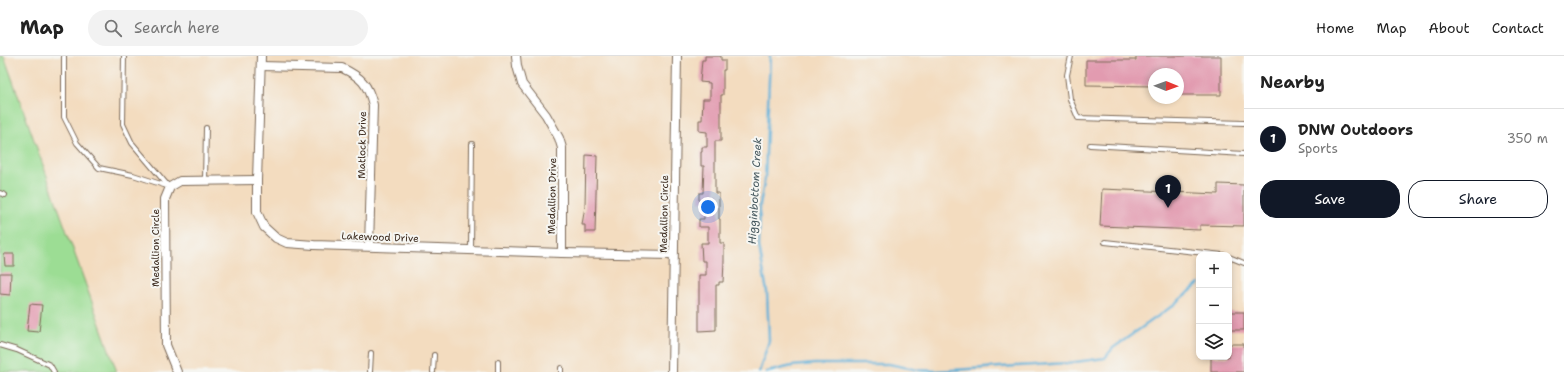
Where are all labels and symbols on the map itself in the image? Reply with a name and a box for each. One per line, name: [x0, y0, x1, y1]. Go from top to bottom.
north arrow: [1148, 68, 1184, 104]
street label: Matlock Drive: [355, 111, 369, 179]
water label: Higginbottom Creek: [745, 137, 765, 245]
street label: Medallion Drive: [545, 157, 559, 234]
street label: Medallion Circle: [657, 174, 671, 253]
pin: 1: [1155, 175, 1181, 208]
your location: [698, 197, 718, 217]
street label: Medallion Circle: [149, 209, 162, 287]
street label: Lakewood Drive: [341, 229, 419, 245]

